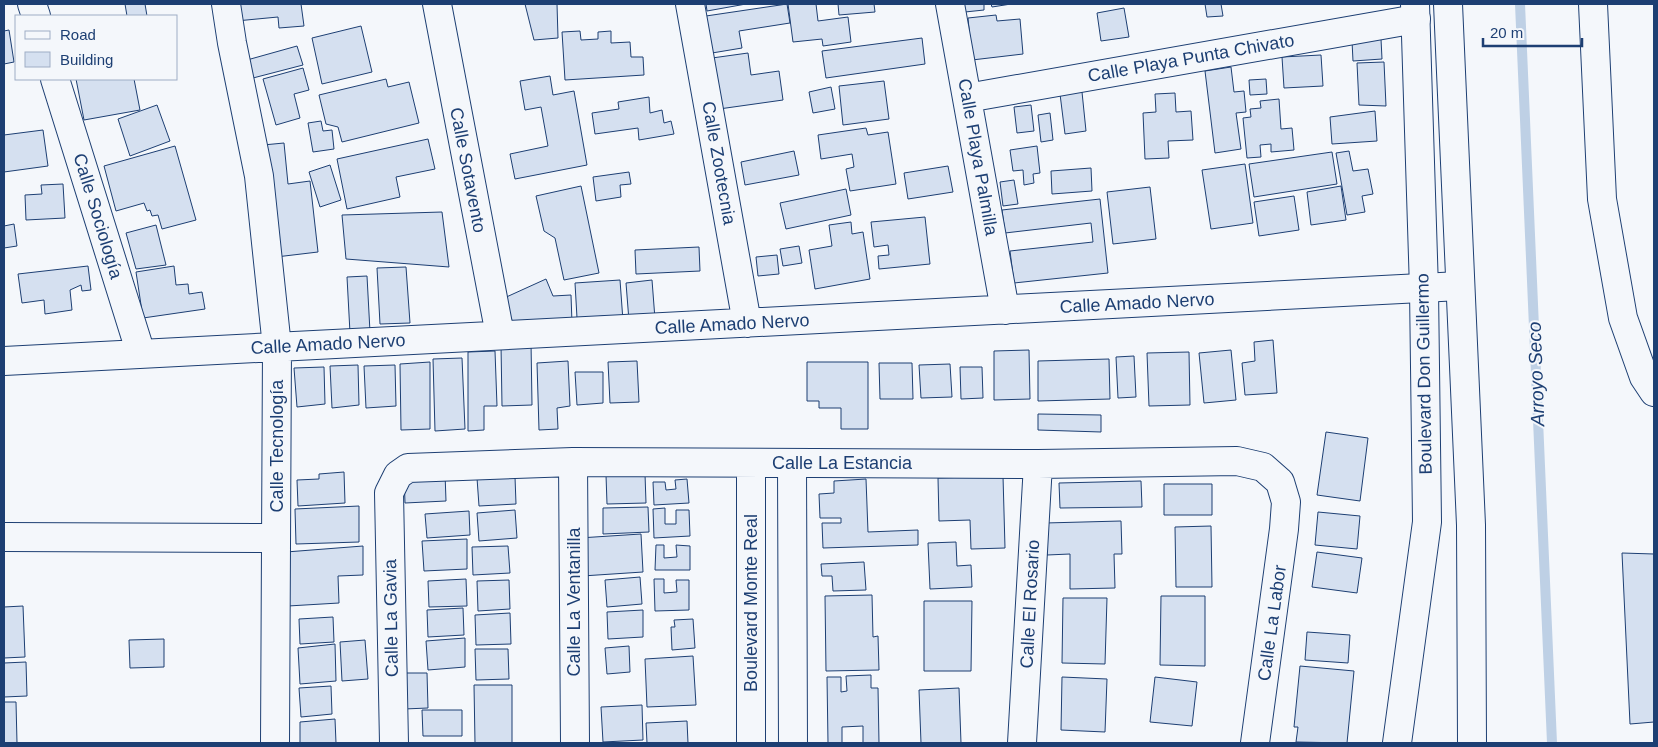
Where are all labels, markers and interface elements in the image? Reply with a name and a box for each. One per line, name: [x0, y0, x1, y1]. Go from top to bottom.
legend: [15, 15, 178, 80]
scale bar: [1483, 15, 1582, 47]
text: 20 m: [1490, 24, 1523, 41]
text: Road: [60, 26, 96, 43]
street label: Calle Playa Punta Chivato: [1086, 30, 1296, 86]
text: Building: [60, 51, 113, 68]
street label: Calle Playa Palmilla: [954, 77, 1002, 238]
street label: Calle Zootecnia: [698, 100, 740, 227]
street label: Calle Sotavento: [446, 106, 490, 234]
street label: Calle Sociología: [69, 151, 127, 282]
street label: Boulevard Don Guillermo: [1412, 273, 1436, 475]
street label: Calle Amado Nervo: [1059, 289, 1215, 317]
street label: Calle Amado Nervo: [654, 310, 810, 338]
water label: Arroyo Seco: [1524, 321, 1548, 428]
street label: Calle Amado Nervo: [250, 330, 406, 358]
street label: Calle Tecnología: [267, 379, 287, 512]
street label: Calle La Estancia: [772, 453, 913, 473]
street label: Boulevard Monte Real: [741, 514, 761, 692]
street label: Calle La Ventanilla: [564, 526, 584, 677]
street label: Calle El Rosario: [1017, 539, 1043, 669]
street label: Calle La Gavia: [380, 558, 402, 677]
street label: Calle La Labor: [1254, 564, 1290, 682]

